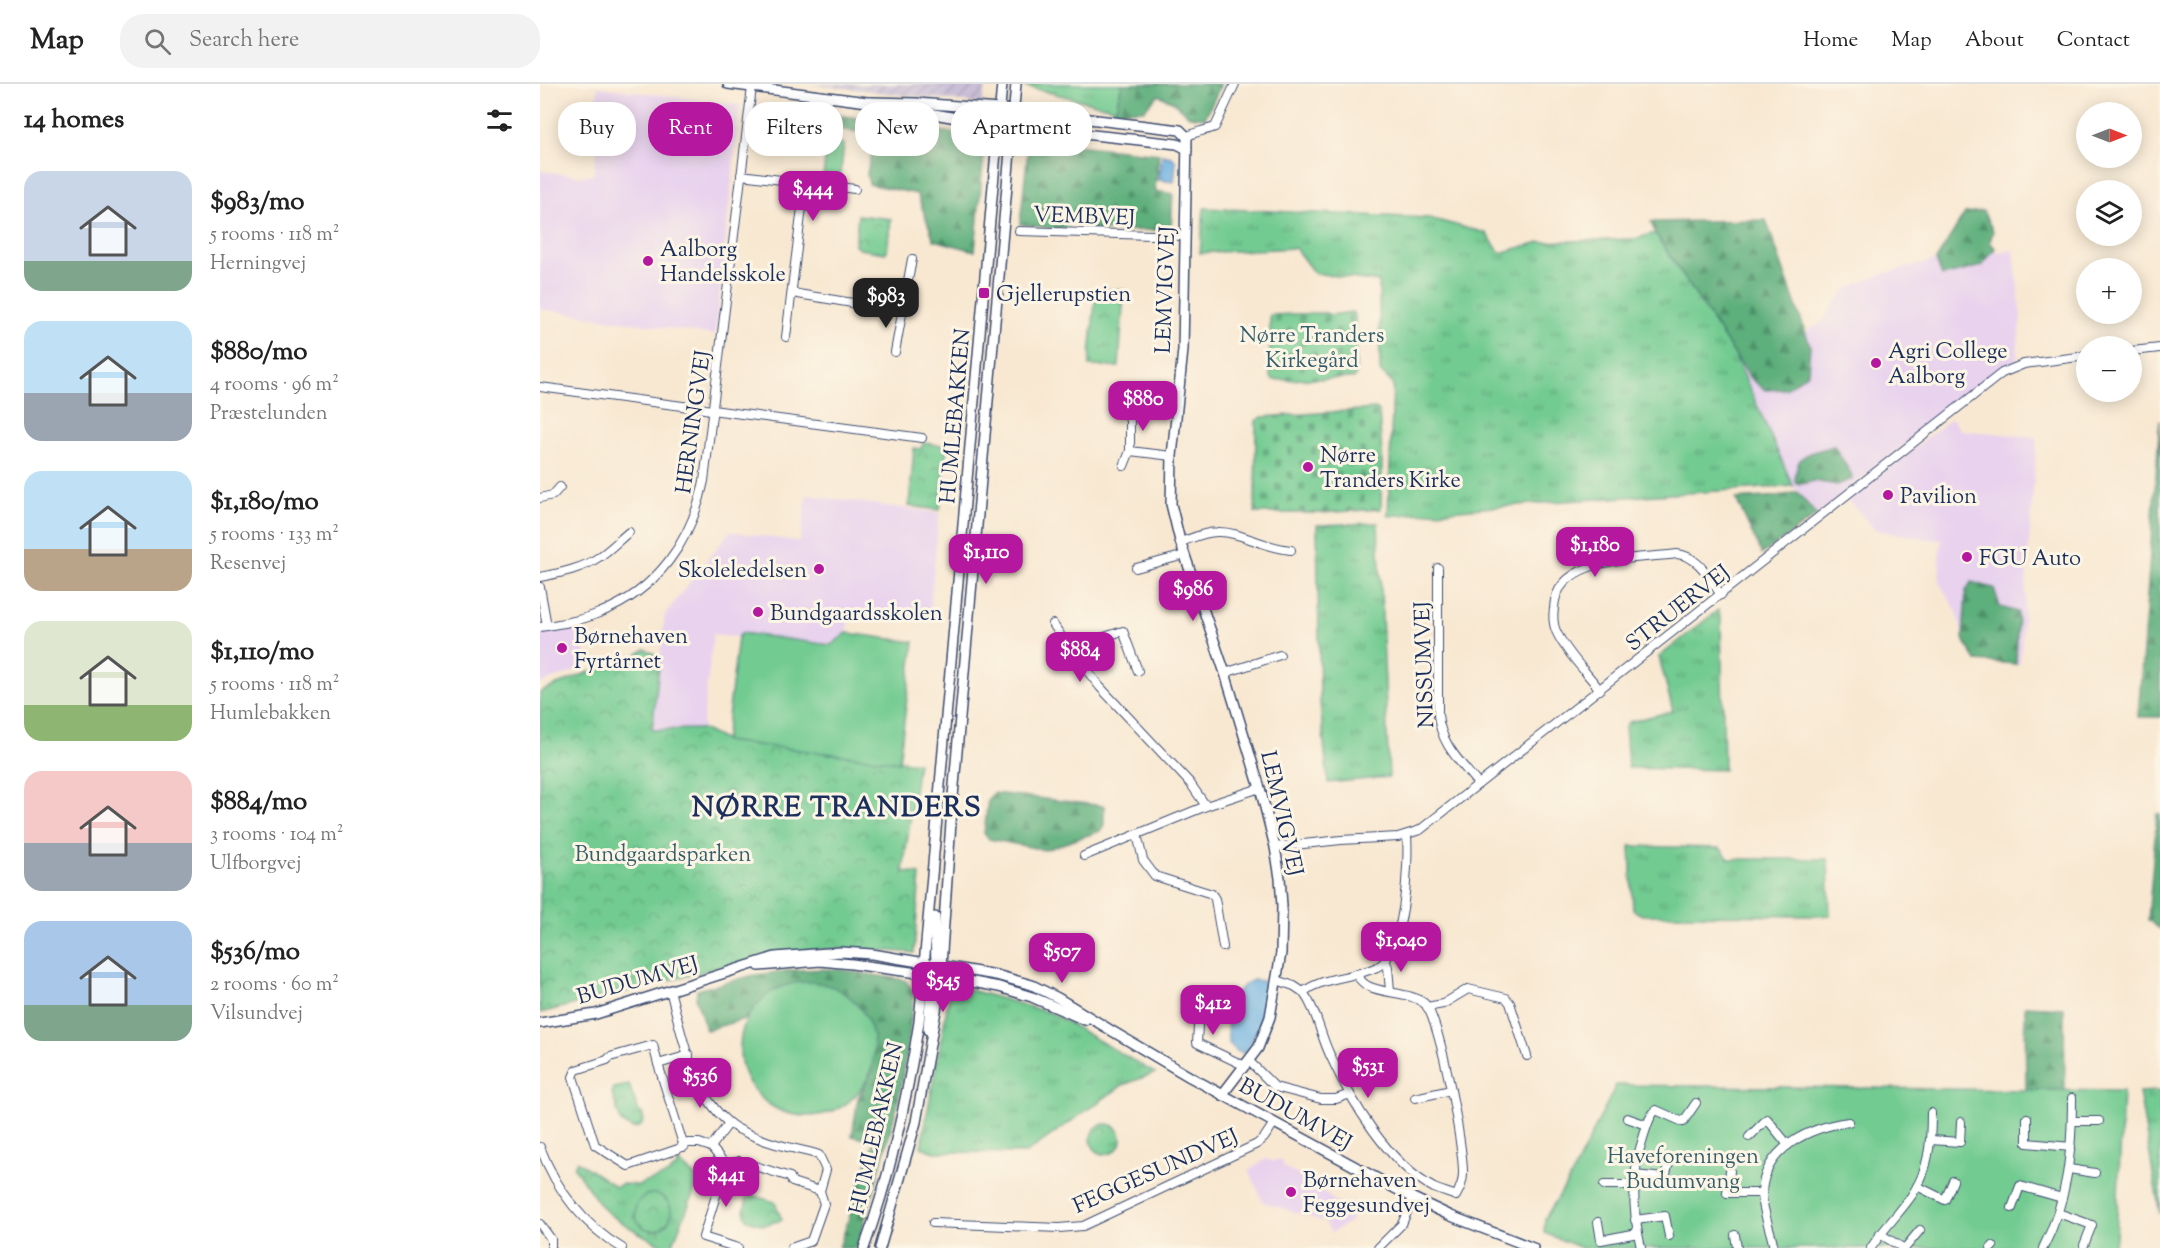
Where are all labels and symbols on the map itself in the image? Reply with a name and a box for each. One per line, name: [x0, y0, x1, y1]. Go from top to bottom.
north arrow: [2076, 102, 2142, 168]
pin: $444: [777, 171, 849, 222]
street label: VEMBVEJ: [1032, 200, 1135, 236]
street label: LEMVIGVEJ: [1149, 226, 1185, 354]
place label: Aalborg Handelsskole: [660, 235, 786, 292]
marker: Aalborg Handelsskole: [641, 254, 655, 268]
pin: $983: [850, 278, 922, 329]
place label: Gjellerupstien: [996, 280, 1131, 312]
marker: Gjellerupstien: [977, 286, 991, 300]
park label: Nørre Tranders Kirkegård: [1240, 321, 1384, 378]
street label: HUMLEBAKKEN: [933, 327, 981, 505]
place label: Agri College Aalborg: [1888, 337, 2008, 394]
street label: HERNINGVEJ: [669, 349, 721, 496]
marker: Agri College Aalborg: [1869, 356, 1883, 370]
pin: $880: [1107, 381, 1179, 432]
place label: Nørre Tranders Kirke: [1320, 441, 1461, 498]
marker: Nørre Tranders Kirke: [1301, 460, 1315, 474]
place label: Pavilion: [1900, 482, 1977, 514]
marker: Pavilion: [1881, 488, 1895, 502]
pin: $1,180: [1546, 527, 1644, 578]
pin: $1,110: [937, 534, 1035, 585]
place label: FGU Auto: [1979, 544, 2081, 576]
marker: FGU Auto: [1960, 550, 1974, 564]
place label: Skoleledelsen: [678, 556, 807, 588]
street label: STRUERVEJ: [1620, 558, 1738, 660]
marker: Skoleledelsen: [812, 562, 826, 576]
pin: $986: [1157, 571, 1229, 622]
place label: Bundgaardsskolen: [770, 599, 943, 631]
street label: NISSUMVEJ: [1408, 601, 1444, 729]
marker: Bundgaardsskolen: [751, 605, 765, 619]
place label: Børnehaven Fyrtårnet: [574, 622, 688, 679]
pin: $884: [1044, 632, 1116, 683]
marker: Børnehaven Fyrtårnet: [555, 641, 569, 655]
street label: LEMVIGVEJ: [1250, 748, 1310, 879]
district label: NØRRE TRANDERS: [692, 789, 982, 829]
park label: Bundgaardsparken: [575, 840, 751, 872]
pin: $1,040: [1352, 922, 1450, 973]
pin: $507: [1026, 933, 1098, 984]
street label: BUDUMVEJ: [573, 949, 702, 1014]
pin: $545: [907, 962, 979, 1013]
pin: $412: [1177, 985, 1249, 1036]
street label: HUMLEBAKKEN: [843, 1039, 913, 1218]
pin: $531: [1332, 1048, 1404, 1099]
pin: $536: [664, 1058, 736, 1109]
street label: BUDUMVEJ: [1232, 1071, 1357, 1160]
street label: FEGGESUNDVEJ: [1069, 1122, 1244, 1223]
park label: Haveforeningen Budumvang: [1607, 1142, 1759, 1199]
pin: $441: [690, 1157, 762, 1208]
place label: Børnehaven Feggesundvej: [1303, 1166, 1430, 1223]
marker: Børnehaven Feggesundvej: [1284, 1185, 1298, 1199]

